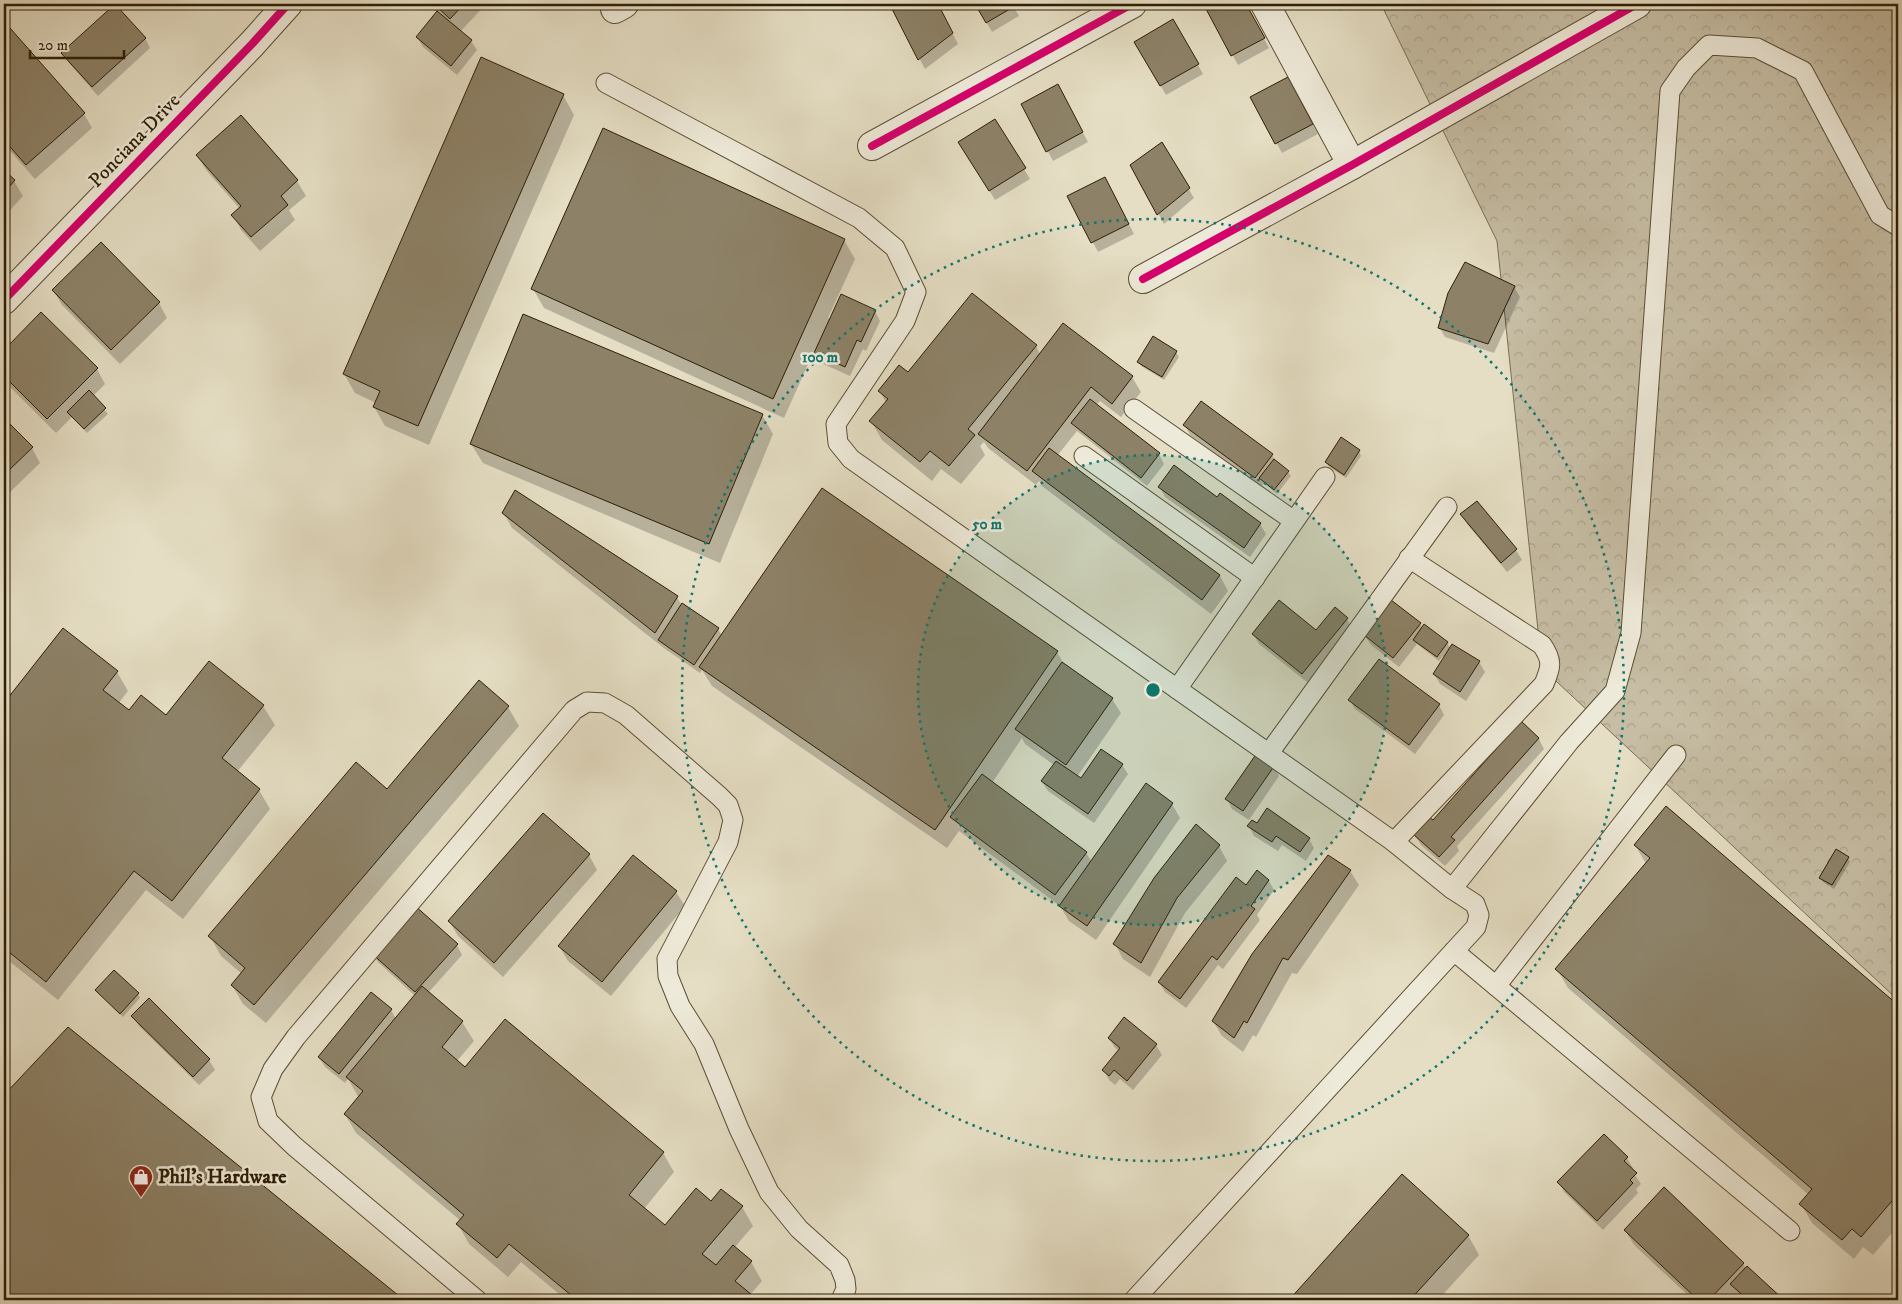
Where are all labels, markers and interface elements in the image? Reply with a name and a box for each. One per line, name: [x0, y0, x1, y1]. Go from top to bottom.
scale bar: [30, 28, 124, 60]
text: 20 m: [38, 36, 68, 55]
street label: Ponciana Drive: [84, 89, 186, 193]
text: 100 m: [802, 348, 839, 367]
text: 50 m: [971, 515, 1003, 534]
centre of rings: [1144, 681, 1162, 699]
shop icon: Phil's Hardware: [128, 1164, 154, 1198]
place label: Phil's Hardware: [158, 1165, 287, 1190]

